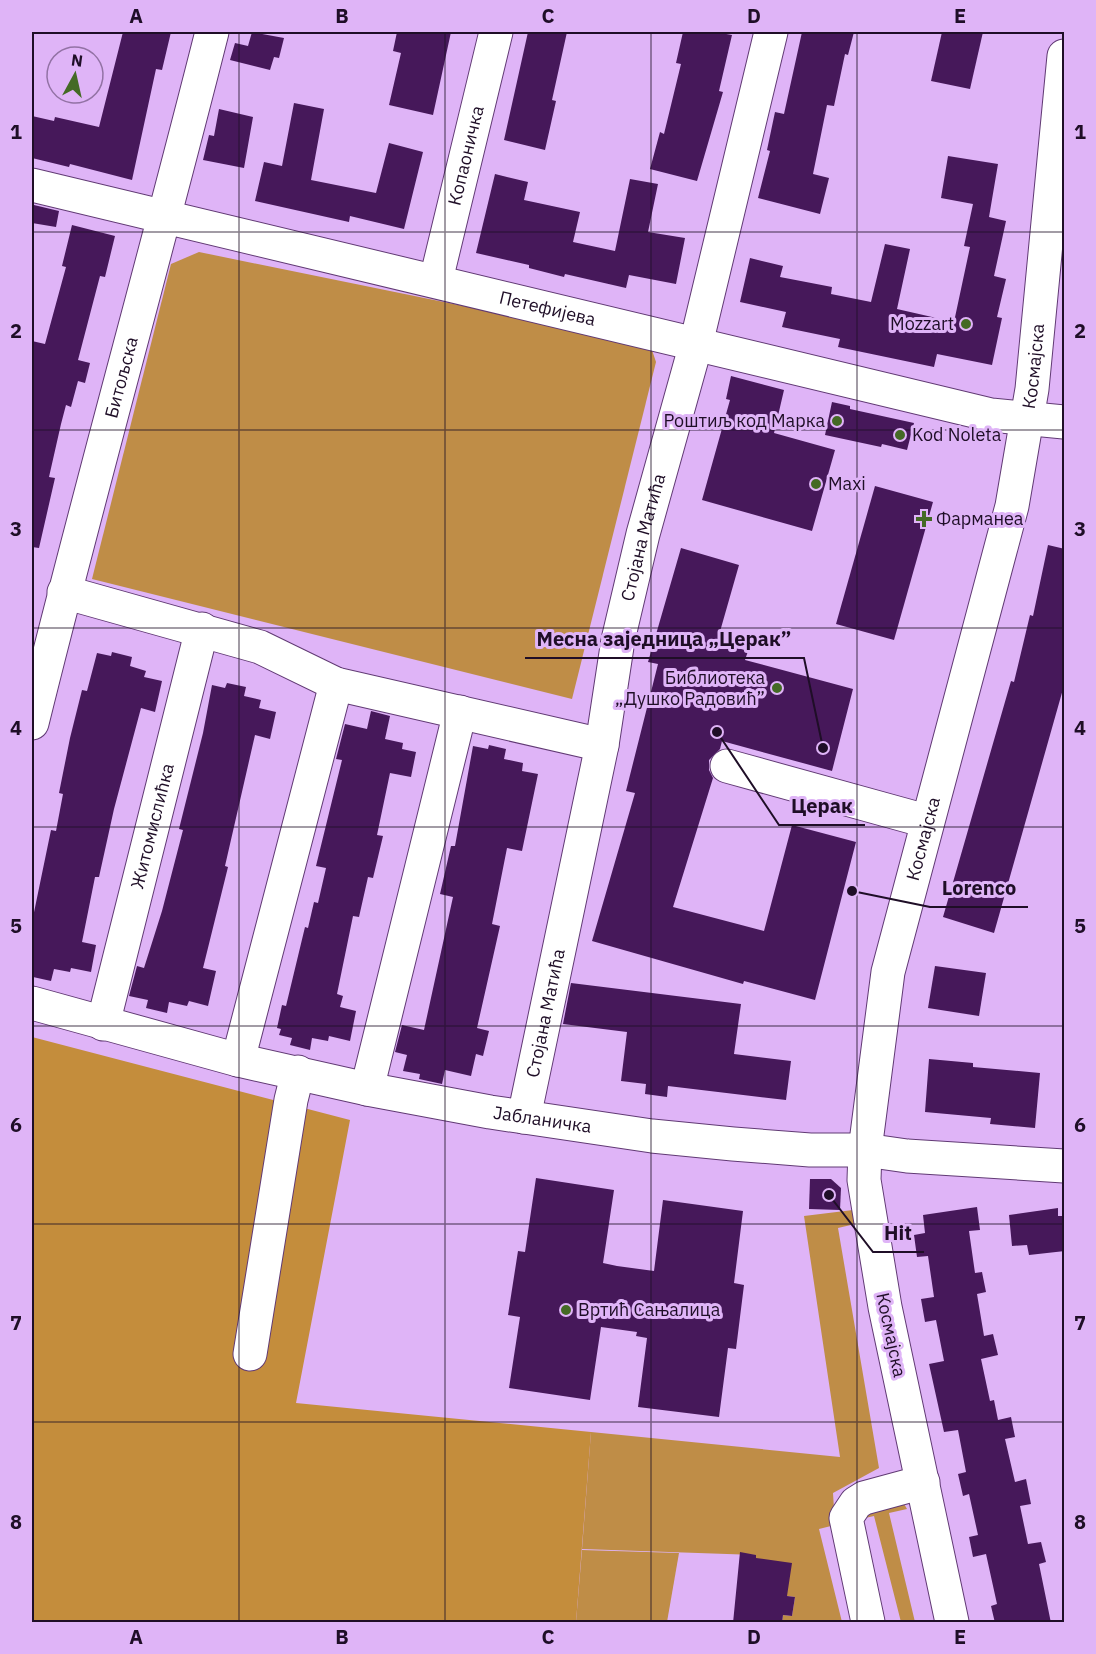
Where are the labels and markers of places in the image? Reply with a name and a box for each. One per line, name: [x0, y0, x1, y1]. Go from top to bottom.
place label: Mozzart: [890, 312, 954, 335]
marker: Mozzart: [959, 317, 973, 331]
place label: Роштиљ код Марка: [664, 409, 825, 432]
marker: Роштиљ код Марка: [830, 414, 844, 428]
place label: Kod Noleta: [912, 423, 1002, 446]
marker: Kod Noleta: [893, 428, 907, 442]
place label: Maxi: [828, 472, 866, 495]
marker: Maxi: [809, 477, 823, 491]
place label: Фарманеа: [936, 507, 1024, 530]
marker: Фарманеа: [917, 512, 931, 526]
callout: Месна заједница „Церак”: [525, 620, 804, 658]
place label: Библиотека „Душко Радовић”: [615, 666, 765, 710]
marker: Библиотека „Душко Радовић”: [770, 681, 784, 695]
callout: Церак: [779, 787, 865, 825]
callout: Lorenco: [930, 869, 1028, 907]
callout: Hit: [873, 1214, 924, 1252]
place label: Вртић Сањалица: [578, 1298, 721, 1321]
marker: Вртић Сањалица: [559, 1303, 573, 1317]

